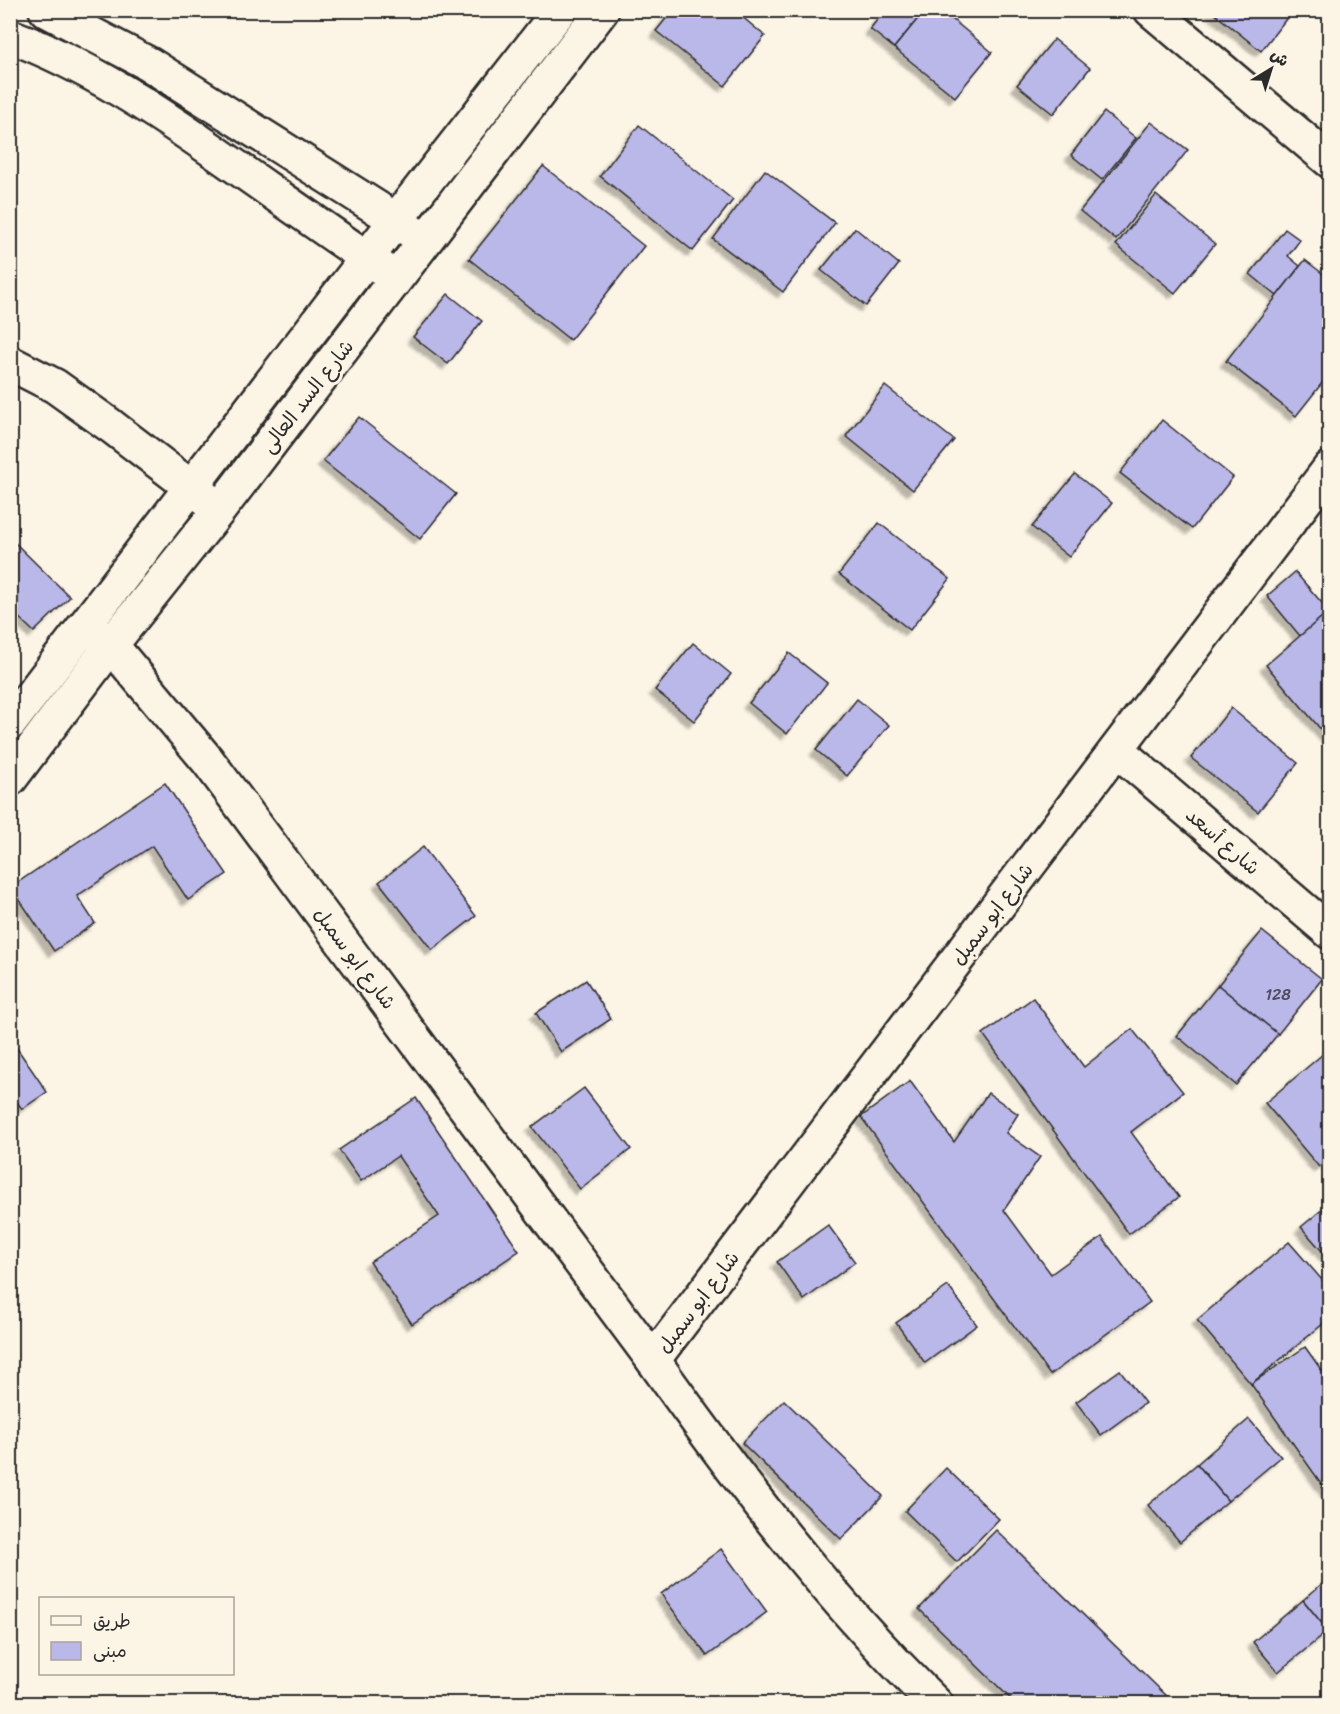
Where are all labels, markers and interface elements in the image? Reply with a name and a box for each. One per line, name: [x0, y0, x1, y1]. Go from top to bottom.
north arrow: [1241, 39, 1301, 99]
text: ش: [1264, 41, 1296, 74]
street label: شارع السد العالى: [251, 332, 363, 461]
street label: شارع أسعد: [1177, 799, 1268, 884]
street label: شارع ابو سمبل: [942, 855, 1043, 973]
street label: شارع ابو سمبل: [304, 899, 405, 1017]
house number: 128: [1265, 980, 1291, 1009]
street label: شارع ابو سمبل: [648, 1243, 749, 1361]
legend: [39, 1597, 234, 1675]
text: طريق: [93, 1605, 131, 1637]
text: مبنى: [93, 1635, 127, 1667]

